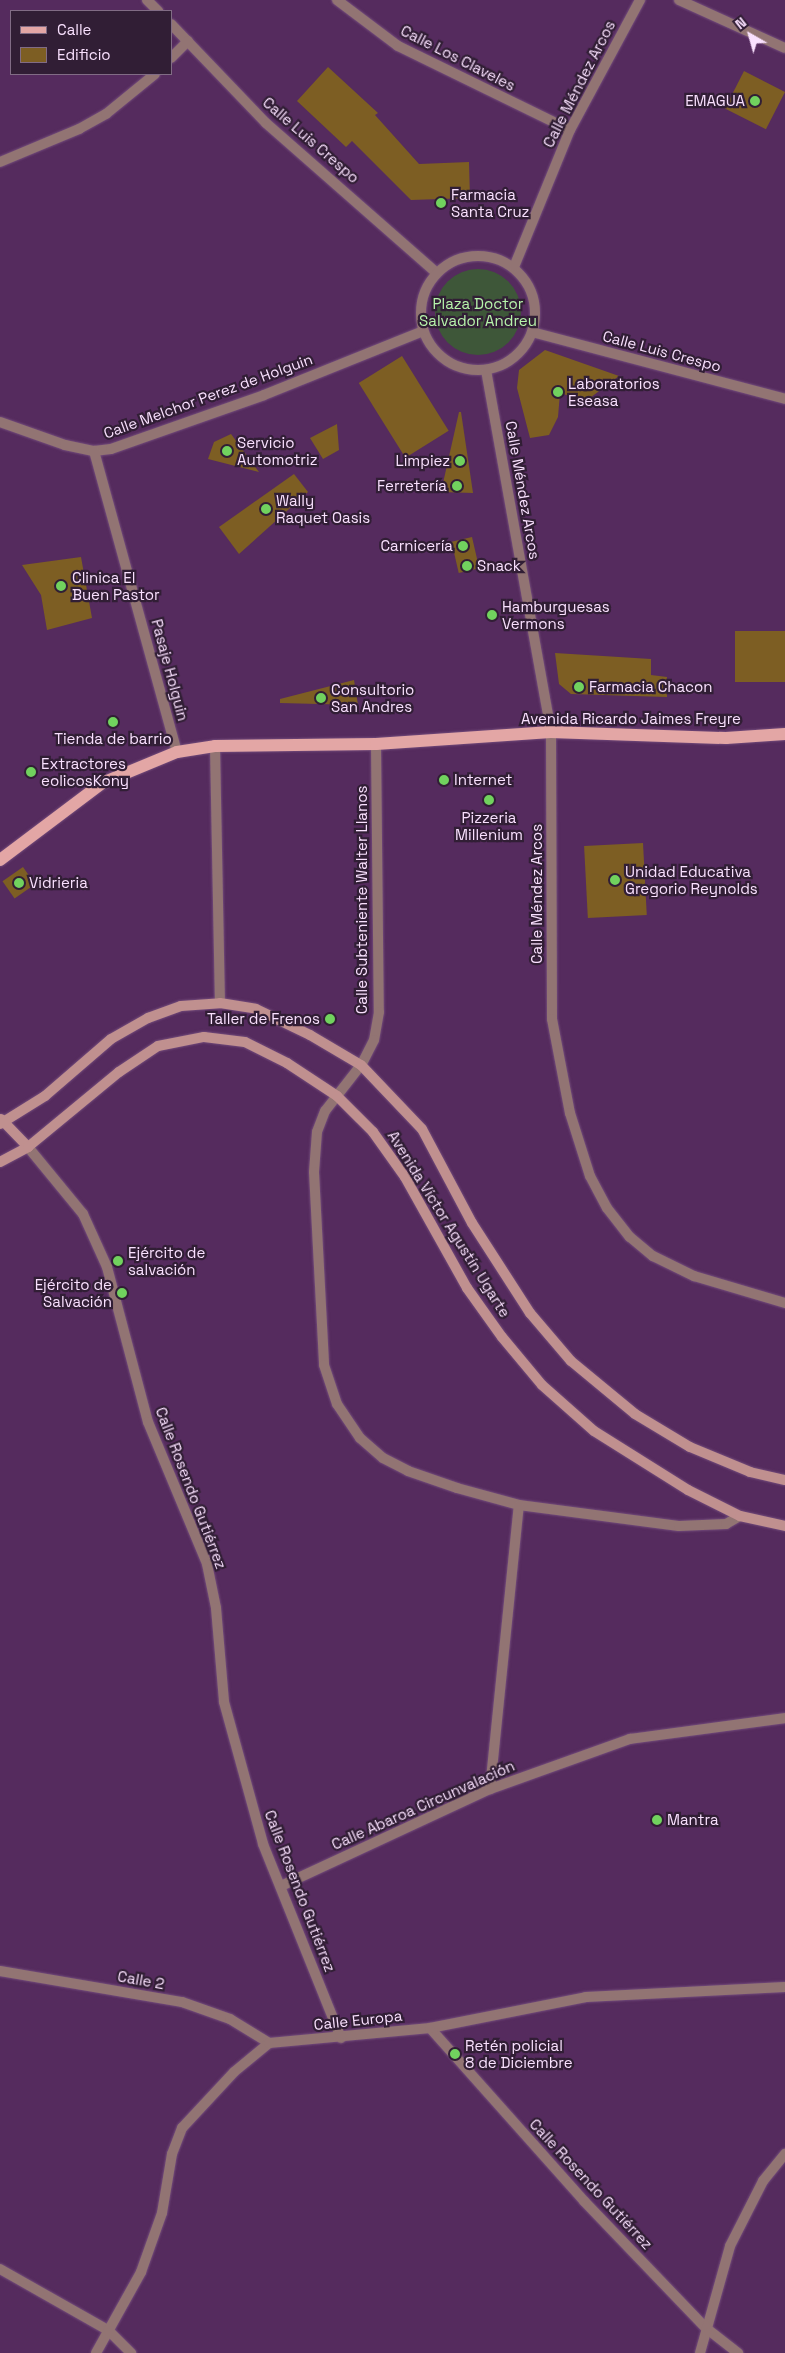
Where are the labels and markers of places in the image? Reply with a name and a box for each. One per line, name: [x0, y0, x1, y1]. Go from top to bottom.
place label: EMAGUA: [685, 92, 745, 110]
marker: EMAGUA: [749, 95, 761, 107]
place label: Farmacia Santa Cruz: [451, 185, 529, 220]
marker: Farmacia Santa Cruz: [435, 197, 447, 209]
place label: Laboratorios Eseasa: [568, 374, 660, 409]
marker: Laboratorios Eseasa: [552, 386, 564, 398]
place label: Servicio Automotriz: [237, 433, 317, 468]
marker: Servicio Automotriz: [221, 445, 233, 457]
place label: Limpiez: [395, 452, 450, 470]
marker: Limpiez: [454, 455, 466, 467]
place label: Ferretería: [377, 477, 447, 495]
marker: Ferretería: [451, 480, 463, 492]
place label: Wally Raquet Oasis: [276, 491, 370, 526]
marker: Wally Raquet Oasis: [260, 503, 272, 515]
place label: Carnicería: [380, 537, 453, 555]
marker: Carnicería: [457, 540, 469, 552]
place label: Snack: [477, 557, 521, 575]
marker: Snack: [461, 560, 473, 572]
place label: Clinica El Buen Pastor: [72, 568, 160, 603]
marker: Clinica El Buen Pastor: [54, 579, 68, 593]
place label: Hamburguesas Vermons: [502, 597, 610, 632]
marker: Hamburguesas Vermons: [486, 609, 498, 621]
place label: Farmacia Chacon: [589, 678, 712, 696]
place label: Consultorio San Andres: [331, 680, 414, 715]
marker: Farmacia Chacon: [573, 681, 585, 693]
marker: Consultorio San Andres: [315, 692, 327, 704]
marker: Tienda de barrio: [107, 716, 119, 728]
place label: Tienda de barrio: [54, 730, 172, 748]
place label: Extractores eolicosKony: [41, 754, 129, 789]
marker: Extractores eolicosKony: [25, 766, 37, 778]
place label: Internet: [454, 771, 512, 789]
marker: Internet: [438, 774, 450, 786]
marker: Pizzeria Millenium: [483, 794, 495, 806]
place label: Pizzeria Millenium: [455, 808, 523, 843]
place label: Unidad Educativa Gregorio Reynolds: [625, 862, 758, 897]
place label: Vidrieria: [29, 874, 88, 892]
marker: Unidad Educativa Gregorio Reynolds: [609, 874, 621, 886]
marker: Vidrieria: [13, 877, 25, 889]
place label: Taller de Frenos: [207, 1010, 320, 1028]
marker: Taller de Frenos: [324, 1013, 336, 1025]
place label: Ejército de salvación: [128, 1243, 205, 1278]
marker: Ejército de salvación: [112, 1255, 124, 1267]
place label: Ejército de Salvación: [35, 1275, 112, 1310]
marker: Ejército de Salvación: [116, 1287, 128, 1299]
place label: Mantra: [667, 1811, 719, 1829]
marker: Mantra: [651, 1814, 663, 1826]
place label: Retén policial 8 de Diciembre: [465, 2036, 573, 2071]
marker: Retén policial 8 de Diciembre: [449, 2048, 461, 2060]

